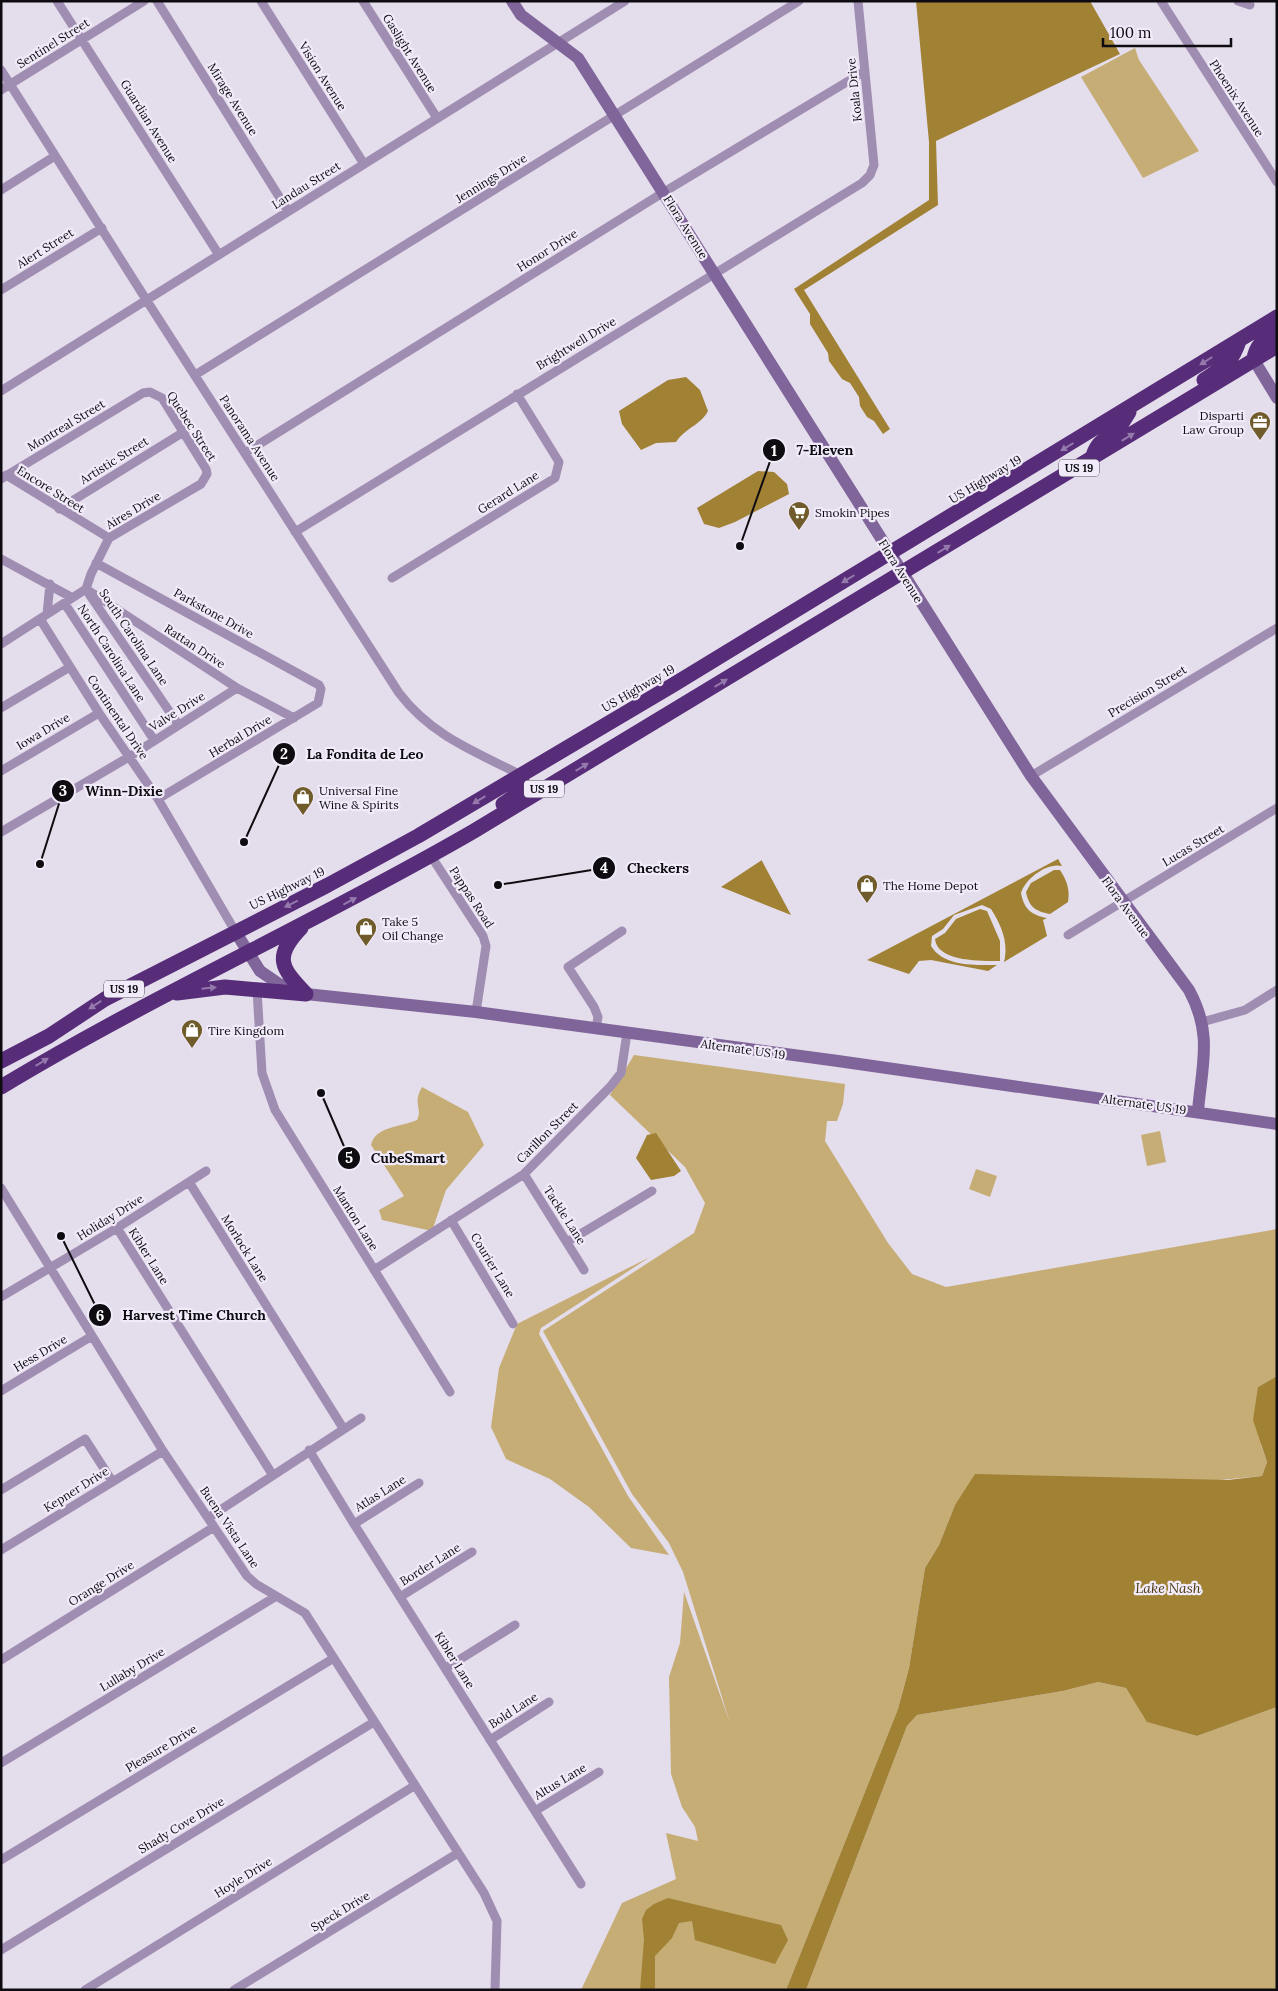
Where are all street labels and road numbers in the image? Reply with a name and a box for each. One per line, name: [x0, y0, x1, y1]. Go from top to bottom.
street label: Gaslight Avenue: [380, 11, 440, 96]
street label: Sentinel Street: [14, 15, 92, 71]
street label: Vision Avenue: [295, 38, 350, 114]
street label: Koala Drive: [843, 57, 865, 123]
street label: Phoenix Avenue: [1207, 57, 1268, 140]
street label: Mirage Avenue: [205, 60, 262, 138]
street label: Guardian Avenue: [117, 77, 181, 166]
street label: Jennings Drive: [452, 150, 530, 206]
street label: Landau Street: [269, 158, 343, 212]
street label: Flora Avenue: [661, 192, 712, 262]
street label: Alert Street: [13, 224, 77, 272]
street label: Honor Drive: [514, 225, 581, 275]
street label: Brightwell Drive: [533, 313, 619, 373]
street label: Quebec Street: [164, 388, 220, 464]
street label: Panorama Avenue: [217, 392, 284, 484]
street label: Montreal Street: [24, 396, 108, 454]
street label: Artistic Street: [76, 433, 151, 488]
street label: US Highway 19: [946, 451, 1024, 507]
road number: US 19: [1059, 459, 1099, 476]
street label: Encore Street: [14, 462, 88, 516]
street label: Gerard Lane: [475, 467, 542, 517]
street label: Aires Drive: [102, 488, 164, 533]
street label: Flora Avenue: [876, 536, 927, 606]
street label: Parkstone Drive: [171, 585, 257, 641]
street label: South Carolina Lane: [96, 586, 172, 689]
street label: North Carolina Lane: [75, 601, 149, 705]
street label: Rattan Drive: [162, 621, 229, 672]
street label: US Highway 19: [599, 661, 677, 715]
street label: Precision Street: [1105, 661, 1189, 720]
street label: Continental Drive: [84, 672, 152, 763]
street label: Valve Drive: [146, 688, 208, 734]
street label: Iowa Drive: [14, 709, 73, 753]
street label: Herbal Drive: [206, 711, 274, 761]
road number: US 19: [524, 781, 564, 798]
street label: Lucas Street: [1159, 821, 1227, 869]
street label: US Highway 19: [247, 863, 327, 913]
street label: Pappas Road: [447, 863, 497, 931]
street label: Flora Avenue: [1099, 873, 1154, 941]
road number: US 19: [104, 981, 144, 998]
street label: Alternate US 19: [699, 1036, 786, 1062]
street label: Alternate US 19: [1100, 1091, 1187, 1117]
street label: Carillon Street: [513, 1098, 581, 1166]
street label: Manton Lane: [330, 1183, 382, 1254]
street label: Tackle Lane: [541, 1183, 590, 1247]
street label: Holiday Drive: [74, 1190, 146, 1243]
street label: Morlock Lane: [218, 1212, 272, 1285]
street label: Kibler Lane: [126, 1225, 173, 1287]
street label: Courier Lane: [468, 1230, 519, 1301]
street label: Hess Drive: [10, 1331, 70, 1375]
street label: Kepner Drive: [41, 1463, 112, 1515]
street label: Atlas Lane: [351, 1471, 409, 1515]
street label: Buena Vista Lane: [197, 1483, 263, 1571]
street label: Border Lane: [397, 1539, 464, 1589]
street label: Orange Drive: [65, 1557, 137, 1609]
street label: Kibler Lane: [432, 1629, 479, 1691]
street label: Lullaby Drive: [97, 1643, 168, 1694]
street label: Bold Lane: [486, 1688, 541, 1731]
street label: Pleasure Drive: [123, 1721, 200, 1775]
street label: Altus Lane: [530, 1759, 589, 1803]
street label: Shady Cove Drive: [135, 1793, 227, 1857]
street label: Hoyle Drive: [211, 1853, 275, 1901]
street label: Speck Drive: [308, 1887, 373, 1935]

